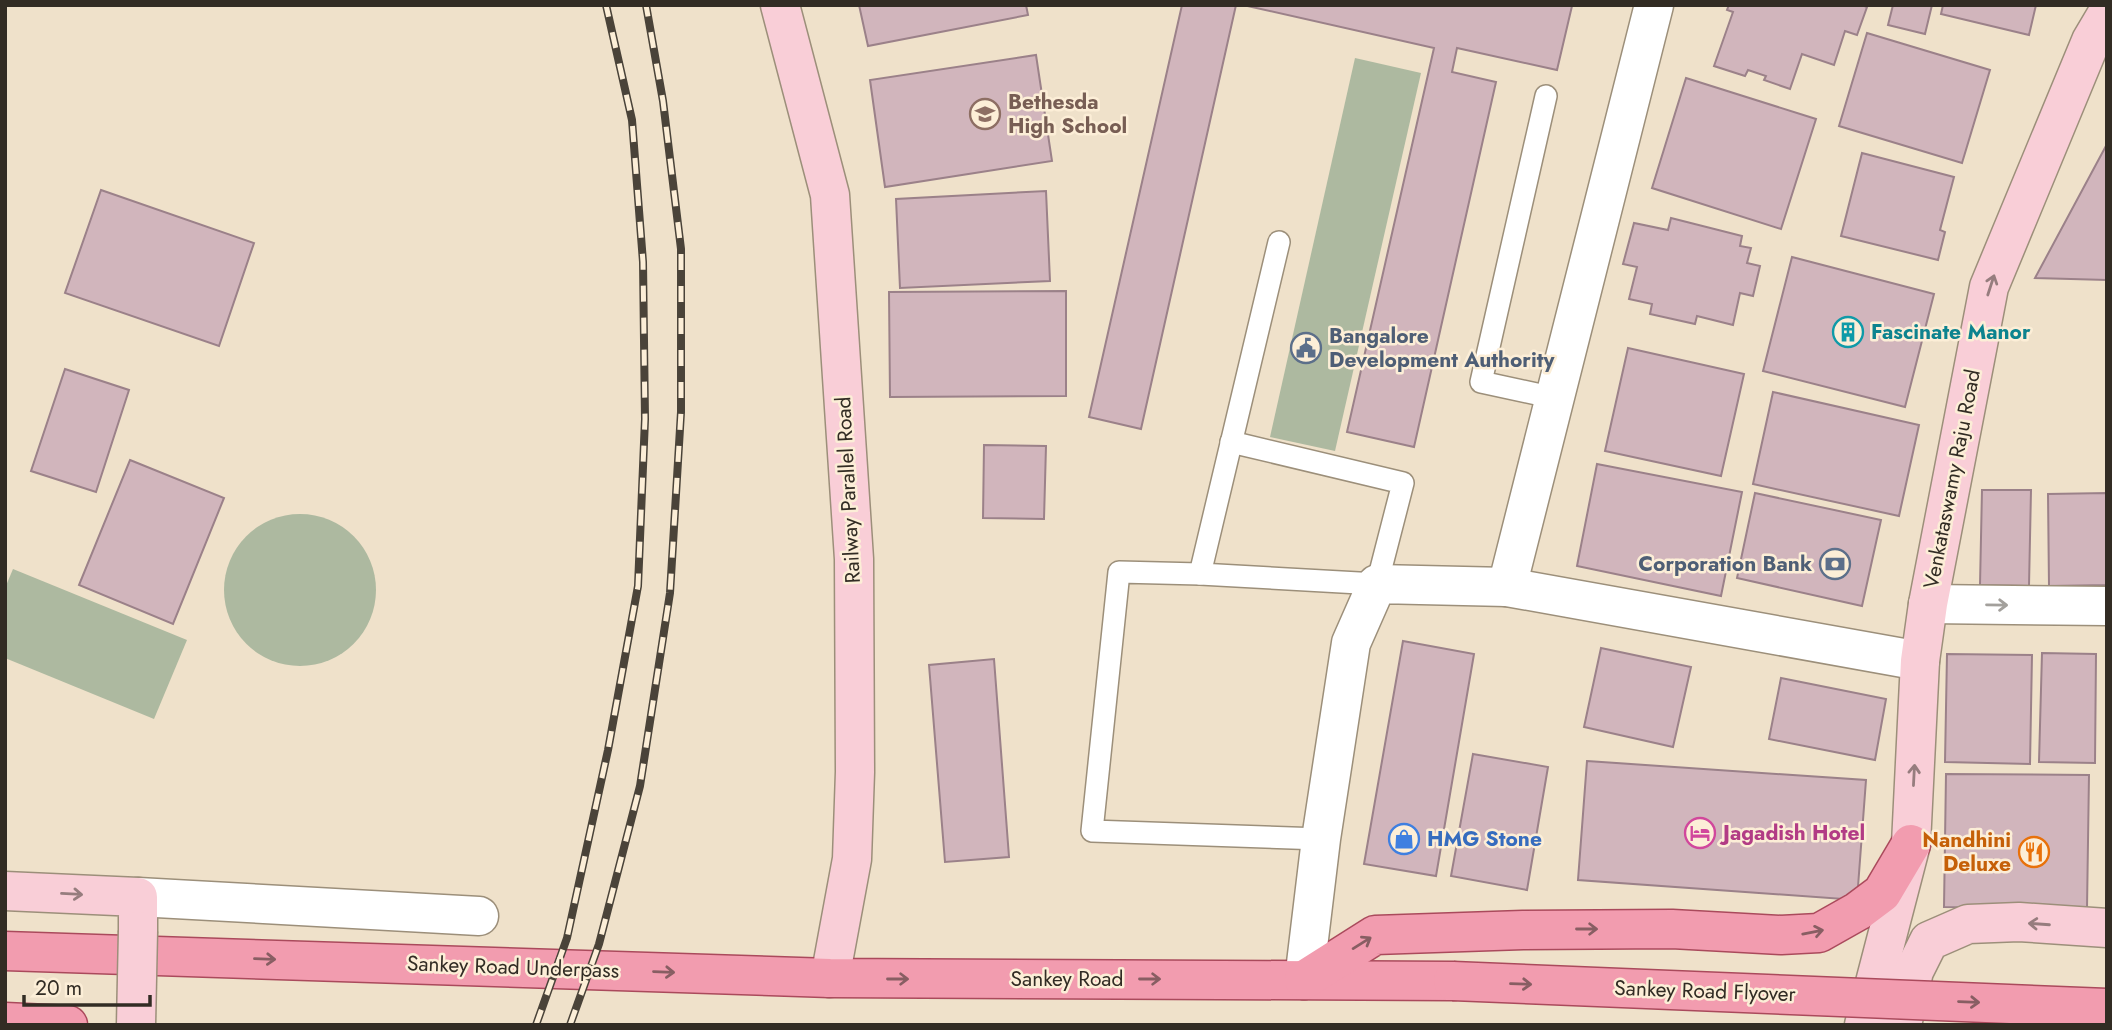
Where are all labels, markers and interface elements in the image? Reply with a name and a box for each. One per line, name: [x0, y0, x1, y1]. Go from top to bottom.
place label: Bethesda High School: [1008, 87, 1127, 141]
school or university icon: Bethesda High School: [968, 97, 1002, 131]
one-way arrow: [1986, 275, 1999, 297]
building icon: Fascinate Manor: [1831, 315, 1865, 349]
place label: Fascinate Manor: [1871, 317, 2031, 347]
place label: Bangalore Development Authority: [1329, 321, 1555, 375]
public building icon: Bangalore Development Authority: [1289, 331, 1323, 365]
street label: Venkataswamy Raju Road: [1916, 367, 1988, 591]
street label: Railway Parallel Road: [828, 396, 868, 584]
bank icon: Corporation Bank: [1818, 547, 1852, 581]
place label: Corporation Bank: [1638, 549, 1812, 579]
one-way arrow: [1985, 598, 2008, 612]
one-way arrow: [1908, 764, 1921, 787]
hotel icon: Jagadish Hotel: [1683, 816, 1717, 850]
place label: Jagadish Hotel: [1719, 818, 1865, 848]
shop icon: HMG Stone: [1387, 822, 1421, 856]
place label: HMG Stone: [1427, 824, 1542, 854]
place label: Nandhini Deluxe: [1922, 825, 2011, 879]
restaurant icon: Nandhini Deluxe: [2017, 835, 2051, 869]
one-way arrow: [60, 888, 83, 901]
one-way arrow: [2027, 917, 2050, 930]
one-way arrow: [1575, 923, 1598, 936]
one-way arrow: [1802, 924, 1824, 937]
one-way arrow: [1351, 936, 1371, 950]
street label: Sankey Road Underpass: [406, 948, 620, 986]
one-way arrow: [253, 952, 276, 966]
scale bar: [24, 964, 150, 1008]
street label: Sankey Road: [1011, 964, 1123, 994]
one-way arrow: [652, 965, 675, 978]
one-way arrow: [886, 972, 909, 986]
one-way arrow: [1138, 972, 1161, 986]
text: 20 m: [35, 973, 82, 1003]
street label: Sankey Road Flyover: [1614, 973, 1797, 1009]
one-way arrow: [1509, 977, 1532, 990]
one-way arrow: [1957, 996, 1980, 1009]

